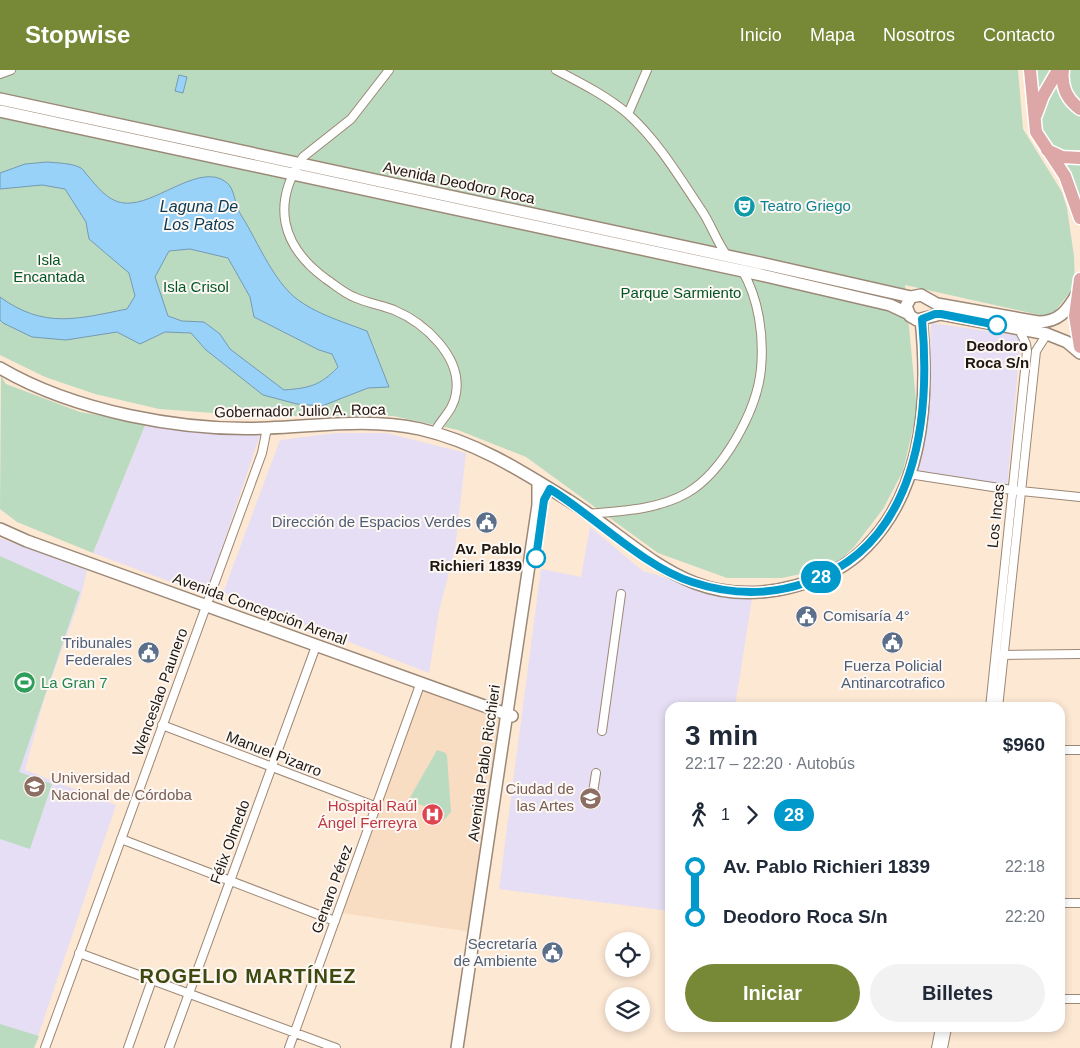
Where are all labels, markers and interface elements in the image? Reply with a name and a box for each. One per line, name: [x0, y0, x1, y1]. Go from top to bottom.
text: Stopwise: [25, 21, 130, 48]
text: Inicio: [740, 25, 782, 45]
text: Mapa: [810, 25, 855, 45]
text: Nosotros: [883, 25, 955, 45]
text: Contacto: [983, 25, 1055, 45]
street label: Avenida Deodoro Roca: [382, 158, 537, 207]
theatre icon: Teatro Griego: [732, 194, 756, 218]
place label: Teatro Griego: [760, 197, 851, 214]
water label: Laguna De Los Patos: [160, 198, 238, 233]
park label: Isla Encantada: [13, 251, 86, 285]
park label: Isla Crisol: [163, 278, 229, 295]
park label: Parque Sarmiento: [621, 284, 741, 301]
marker: Deodoro Roca S/n: [987, 315, 1007, 335]
place label: Deodoro Roca S/n: [965, 337, 1029, 371]
street label: Gobernador Julio A. Roca: [214, 400, 387, 420]
street label: Los Incas: [984, 483, 1007, 549]
public building icon: Dirección de Espacios Verdes: [475, 510, 499, 534]
place label: Dirección de Espacios Verdes: [272, 513, 471, 530]
place label: Av. Pablo Richieri 1839: [429, 540, 522, 574]
marker: Av. Pablo Richieri 1839: [526, 548, 546, 568]
line badge: 28: [798, 561, 844, 593]
text: 28: [811, 567, 831, 587]
street label: Avenida Concepción Arenal: [171, 569, 350, 648]
public building icon: Comisaría 4°: [795, 604, 819, 628]
place label: Comisaría 4°: [823, 607, 910, 624]
street label: Wenceslao Paunero: [128, 626, 191, 758]
public building icon: Fuerza Policial Antinarcotrafico: [881, 631, 905, 655]
place label: Tribunales Federales: [63, 634, 132, 668]
public building icon: Tribunales Federales: [136, 640, 160, 664]
place label: Fuerza Policial Antinarcotrafico: [841, 657, 945, 691]
sports icon: La Gran 7: [13, 671, 37, 695]
place label: La Gran 7: [41, 674, 108, 691]
street label: Avenida Pablo Ricchieri: [464, 683, 503, 842]
text: 3 min: [685, 720, 758, 751]
street label: Manuel Pizarro: [224, 728, 324, 780]
text: $960: [1003, 734, 1045, 755]
text: 22:17 – 22:20 · Autobús: [685, 755, 855, 772]
place label: Universidad Nacional de Córdoba: [51, 769, 193, 803]
school or university icon: Universidad Nacional de Córdoba: [23, 775, 47, 799]
place label: Ciudad de las Artes: [506, 780, 574, 814]
school or university icon: Ciudad de las Artes: [578, 786, 602, 810]
street label: Félix Olmedo: [206, 797, 253, 886]
place label: Hospital Raúl Ángel Ferreyra: [318, 797, 418, 831]
icon: walk: [685, 801, 713, 829]
icon: forward: [738, 801, 766, 829]
hospital icon: Hospital Raúl Ángel Ferreyra: [421, 803, 445, 827]
text: 28: [784, 805, 804, 825]
text: 1: [721, 806, 730, 823]
street label: Genaro Pérez: [308, 842, 355, 936]
text: Av. Pablo Richieri 1839: [723, 856, 930, 877]
text: 22:18: [1005, 858, 1045, 875]
text: Deodoro Roca S/n: [723, 906, 888, 927]
text: 22:20: [1005, 908, 1045, 925]
map controls: [605, 932, 650, 1032]
button: locate: [605, 932, 650, 977]
place label: Secretaría de Ambiente: [454, 935, 538, 969]
public building icon: Secretaría de Ambiente: [541, 941, 565, 965]
button: Iniciar: [685, 964, 860, 1022]
button: Billetes: [870, 964, 1045, 1022]
district label: ROGELIO MARTÍNEZ: [139, 965, 357, 987]
button: layers: [605, 987, 650, 1032]

